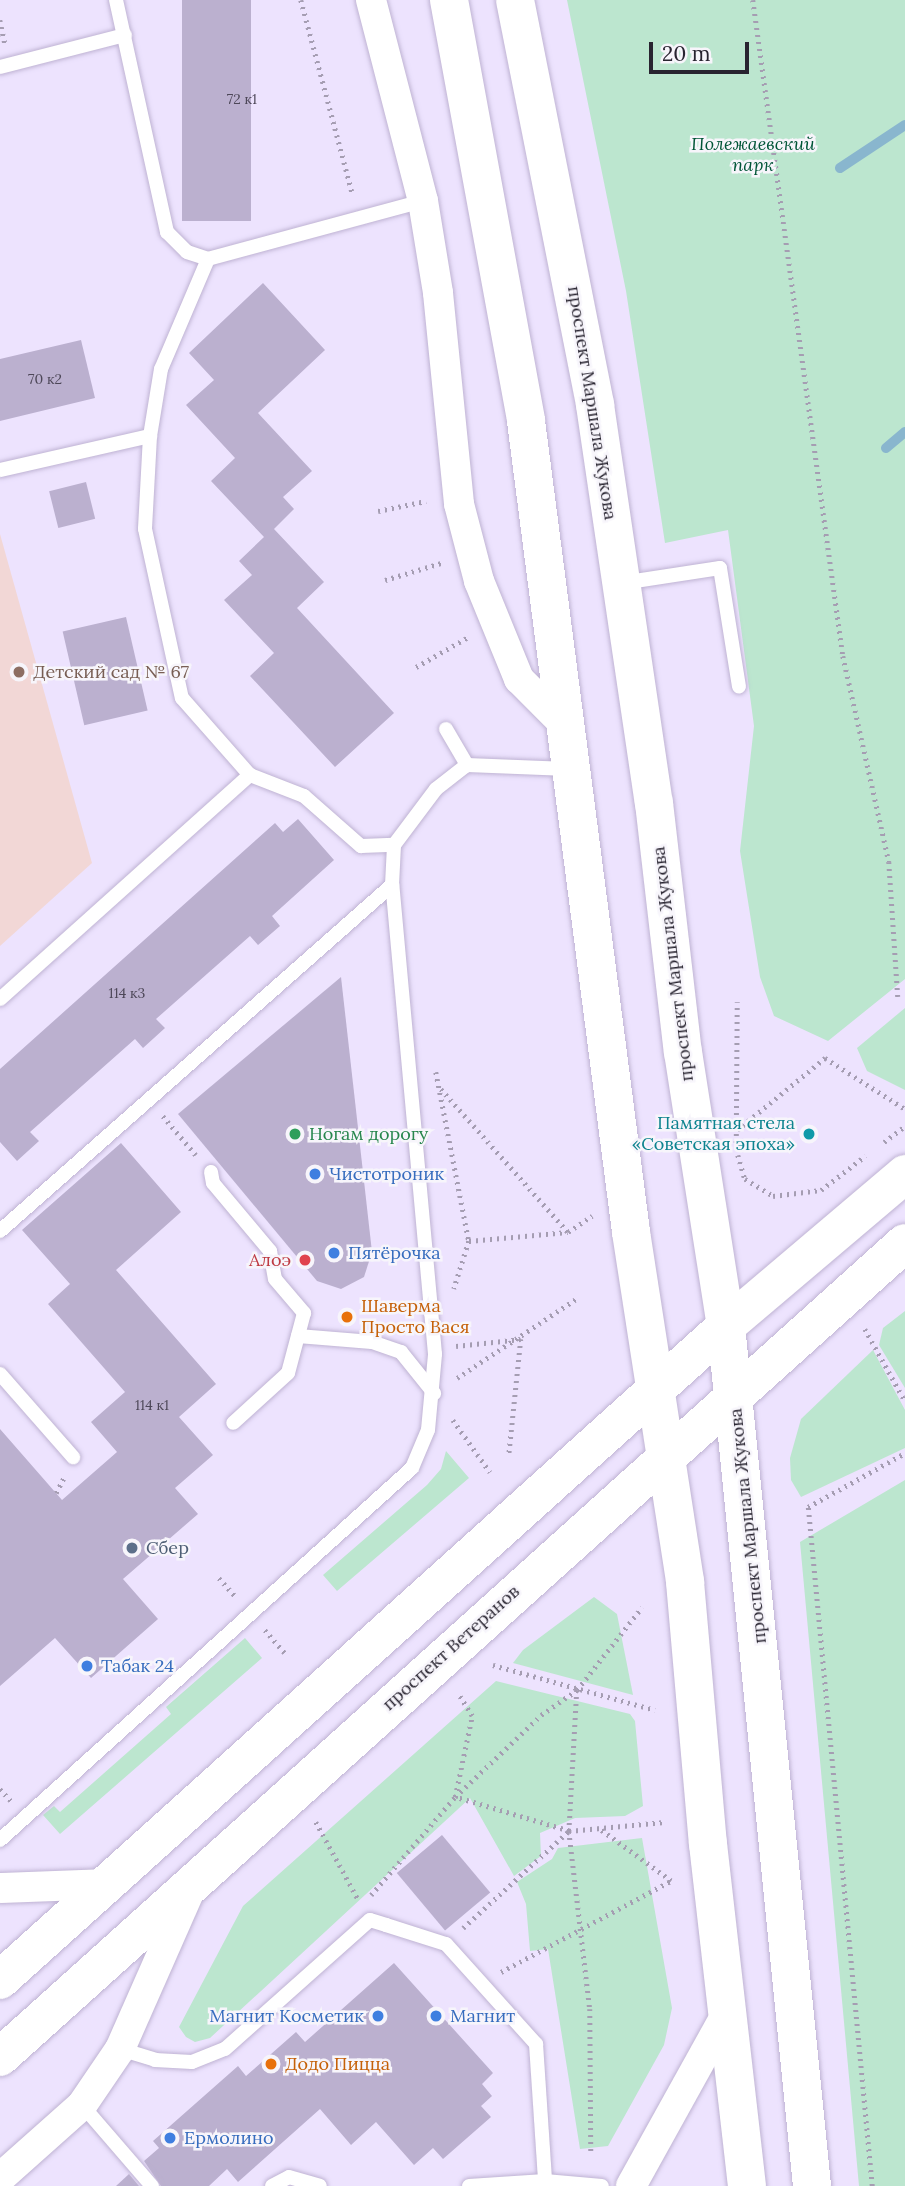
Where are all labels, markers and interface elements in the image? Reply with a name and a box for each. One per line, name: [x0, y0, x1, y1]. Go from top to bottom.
scale bar: [653, 28, 753, 72]
text: 20 m: [662, 40, 711, 67]
house number: 72 к1: [227, 91, 257, 107]
park label: Полежаевский парк: [691, 134, 815, 176]
street label: проспект Маршала Жукова: [563, 284, 621, 522]
house number: 70 к2: [28, 371, 62, 387]
place label: Детский сад № 67: [33, 661, 189, 683]
marker: Детский сад № 67: [11, 664, 27, 680]
street label: проспект Маршала Жукова: [648, 845, 698, 1083]
house number: 114 к3: [109, 985, 145, 1001]
place label: Памятная стела «Советская эпоха»: [632, 1113, 795, 1156]
place label: Ногам дорогу: [309, 1123, 428, 1145]
marker: Ногам дорогу: [287, 1126, 303, 1142]
marker: Памятная стела «Советская эпоха»: [801, 1126, 817, 1142]
place label: Чистотроник: [329, 1163, 444, 1185]
marker: Чистотроник: [307, 1166, 323, 1182]
place label: Пятёрочка: [348, 1242, 440, 1264]
marker: Пятёрочка: [326, 1245, 342, 1261]
place label: Алоэ: [249, 1249, 291, 1271]
marker: Алоэ: [297, 1252, 313, 1268]
place label: Шаверма Просто Вася: [361, 1296, 470, 1338]
marker: Шаверма Просто Вася: [339, 1309, 355, 1325]
house number: 114 к1: [135, 1397, 169, 1413]
street label: проспект Маршала Жукова: [725, 1407, 771, 1645]
place label: Сбер: [146, 1537, 189, 1559]
marker: Сбер: [124, 1540, 140, 1556]
street label: проспект Ветеранов: [378, 1581, 524, 1715]
place label: Табак 24: [101, 1655, 174, 1677]
marker: Табак 24: [79, 1658, 95, 1674]
place label: Магнит Косметик: [209, 2005, 364, 2027]
place label: Магнит: [450, 2005, 515, 2027]
marker: Магнит Косметик: [370, 2008, 386, 2024]
marker: Магнит: [428, 2008, 444, 2024]
place label: Додо Пицца: [285, 2053, 390, 2075]
marker: Додо Пицца: [263, 2056, 279, 2072]
place label: Ермолино: [184, 2127, 273, 2149]
marker: Ермолино: [162, 2130, 178, 2146]

